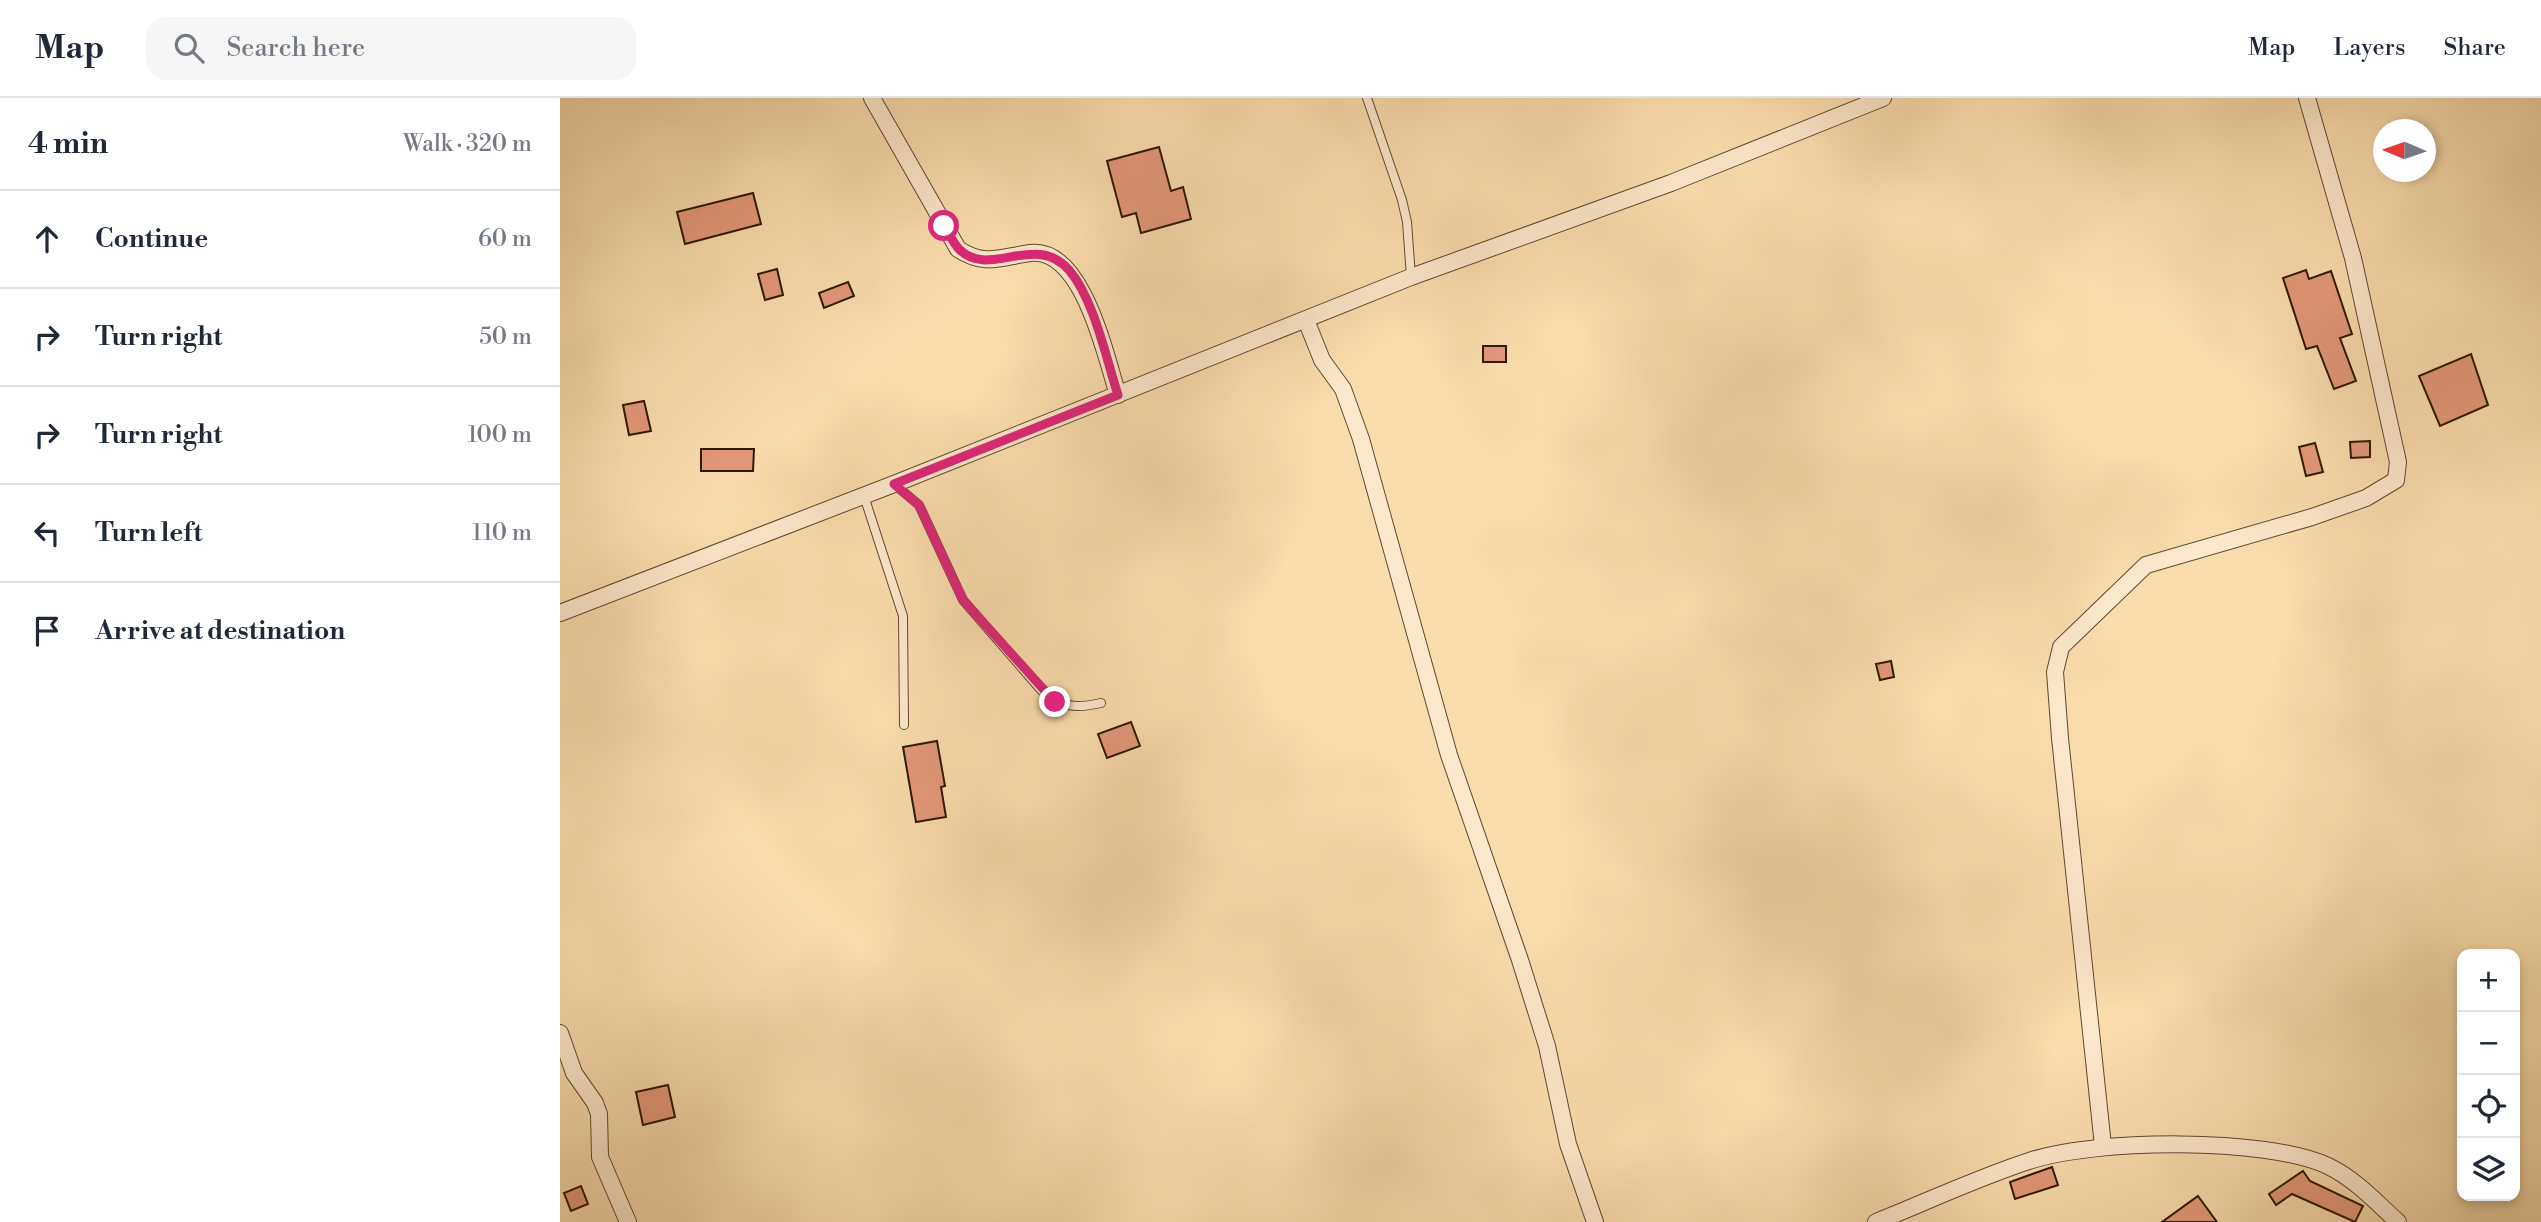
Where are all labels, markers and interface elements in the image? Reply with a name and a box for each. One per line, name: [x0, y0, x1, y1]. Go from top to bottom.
search box: [146, 17, 636, 80]
text: Map: [35, 28, 104, 69]
icon: search: [170, 29, 208, 67]
text: Search here: [226, 32, 365, 64]
text: Map: [2248, 33, 2295, 63]
text: Layers: [2333, 33, 2405, 63]
text: Share: [2443, 33, 2506, 63]
north arrow: [2373, 119, 2436, 182]
text: 4 min: [28, 125, 108, 163]
text: Walk · 320 m: [403, 130, 532, 158]
route start: [928, 210, 959, 241]
icon: ahead: [28, 220, 66, 258]
text: Continue: [95, 223, 208, 255]
text: 60 m: [478, 225, 532, 253]
icon: right: [28, 318, 66, 356]
text: Turn right: [95, 321, 223, 353]
text: 50 m: [479, 323, 532, 351]
icon: right: [28, 416, 66, 454]
text: Turn right: [95, 419, 223, 451]
text: 100 m: [467, 421, 532, 449]
icon: left: [28, 514, 66, 552]
text: Turn left: [95, 517, 203, 549]
text: 110 m: [472, 519, 532, 547]
icon: arrive: [28, 612, 66, 650]
text: Arrive at destination: [95, 615, 345, 647]
route end: [1039, 686, 1070, 717]
map controls: [2457, 949, 2520, 1201]
button: +: [2457, 949, 2520, 1012]
button: −: [2457, 1012, 2520, 1075]
button: locate: [2457, 1075, 2520, 1138]
button: layers: [2457, 1138, 2520, 1201]

